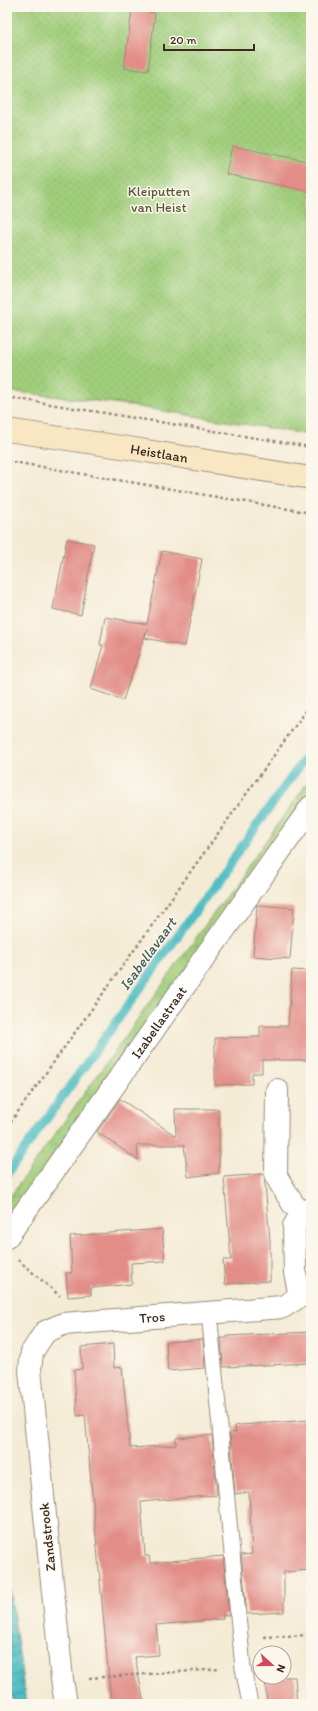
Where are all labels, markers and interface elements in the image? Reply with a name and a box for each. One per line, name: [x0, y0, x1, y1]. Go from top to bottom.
scale bar: [164, 26, 254, 52]
text: 20 m: [170, 33, 197, 47]
park label: Kleiputten van Heist: [128, 183, 190, 216]
street label: Heistlaan: [129, 441, 189, 467]
water label: Isabellavaart: [116, 913, 181, 994]
street label: Izabellastraat: [128, 983, 191, 1062]
street label: Tros: [139, 1308, 166, 1327]
street label: Zandstrook: [35, 1501, 60, 1572]
north arrow: [252, 1645, 292, 1685]
text: N: [273, 1663, 288, 1674]

